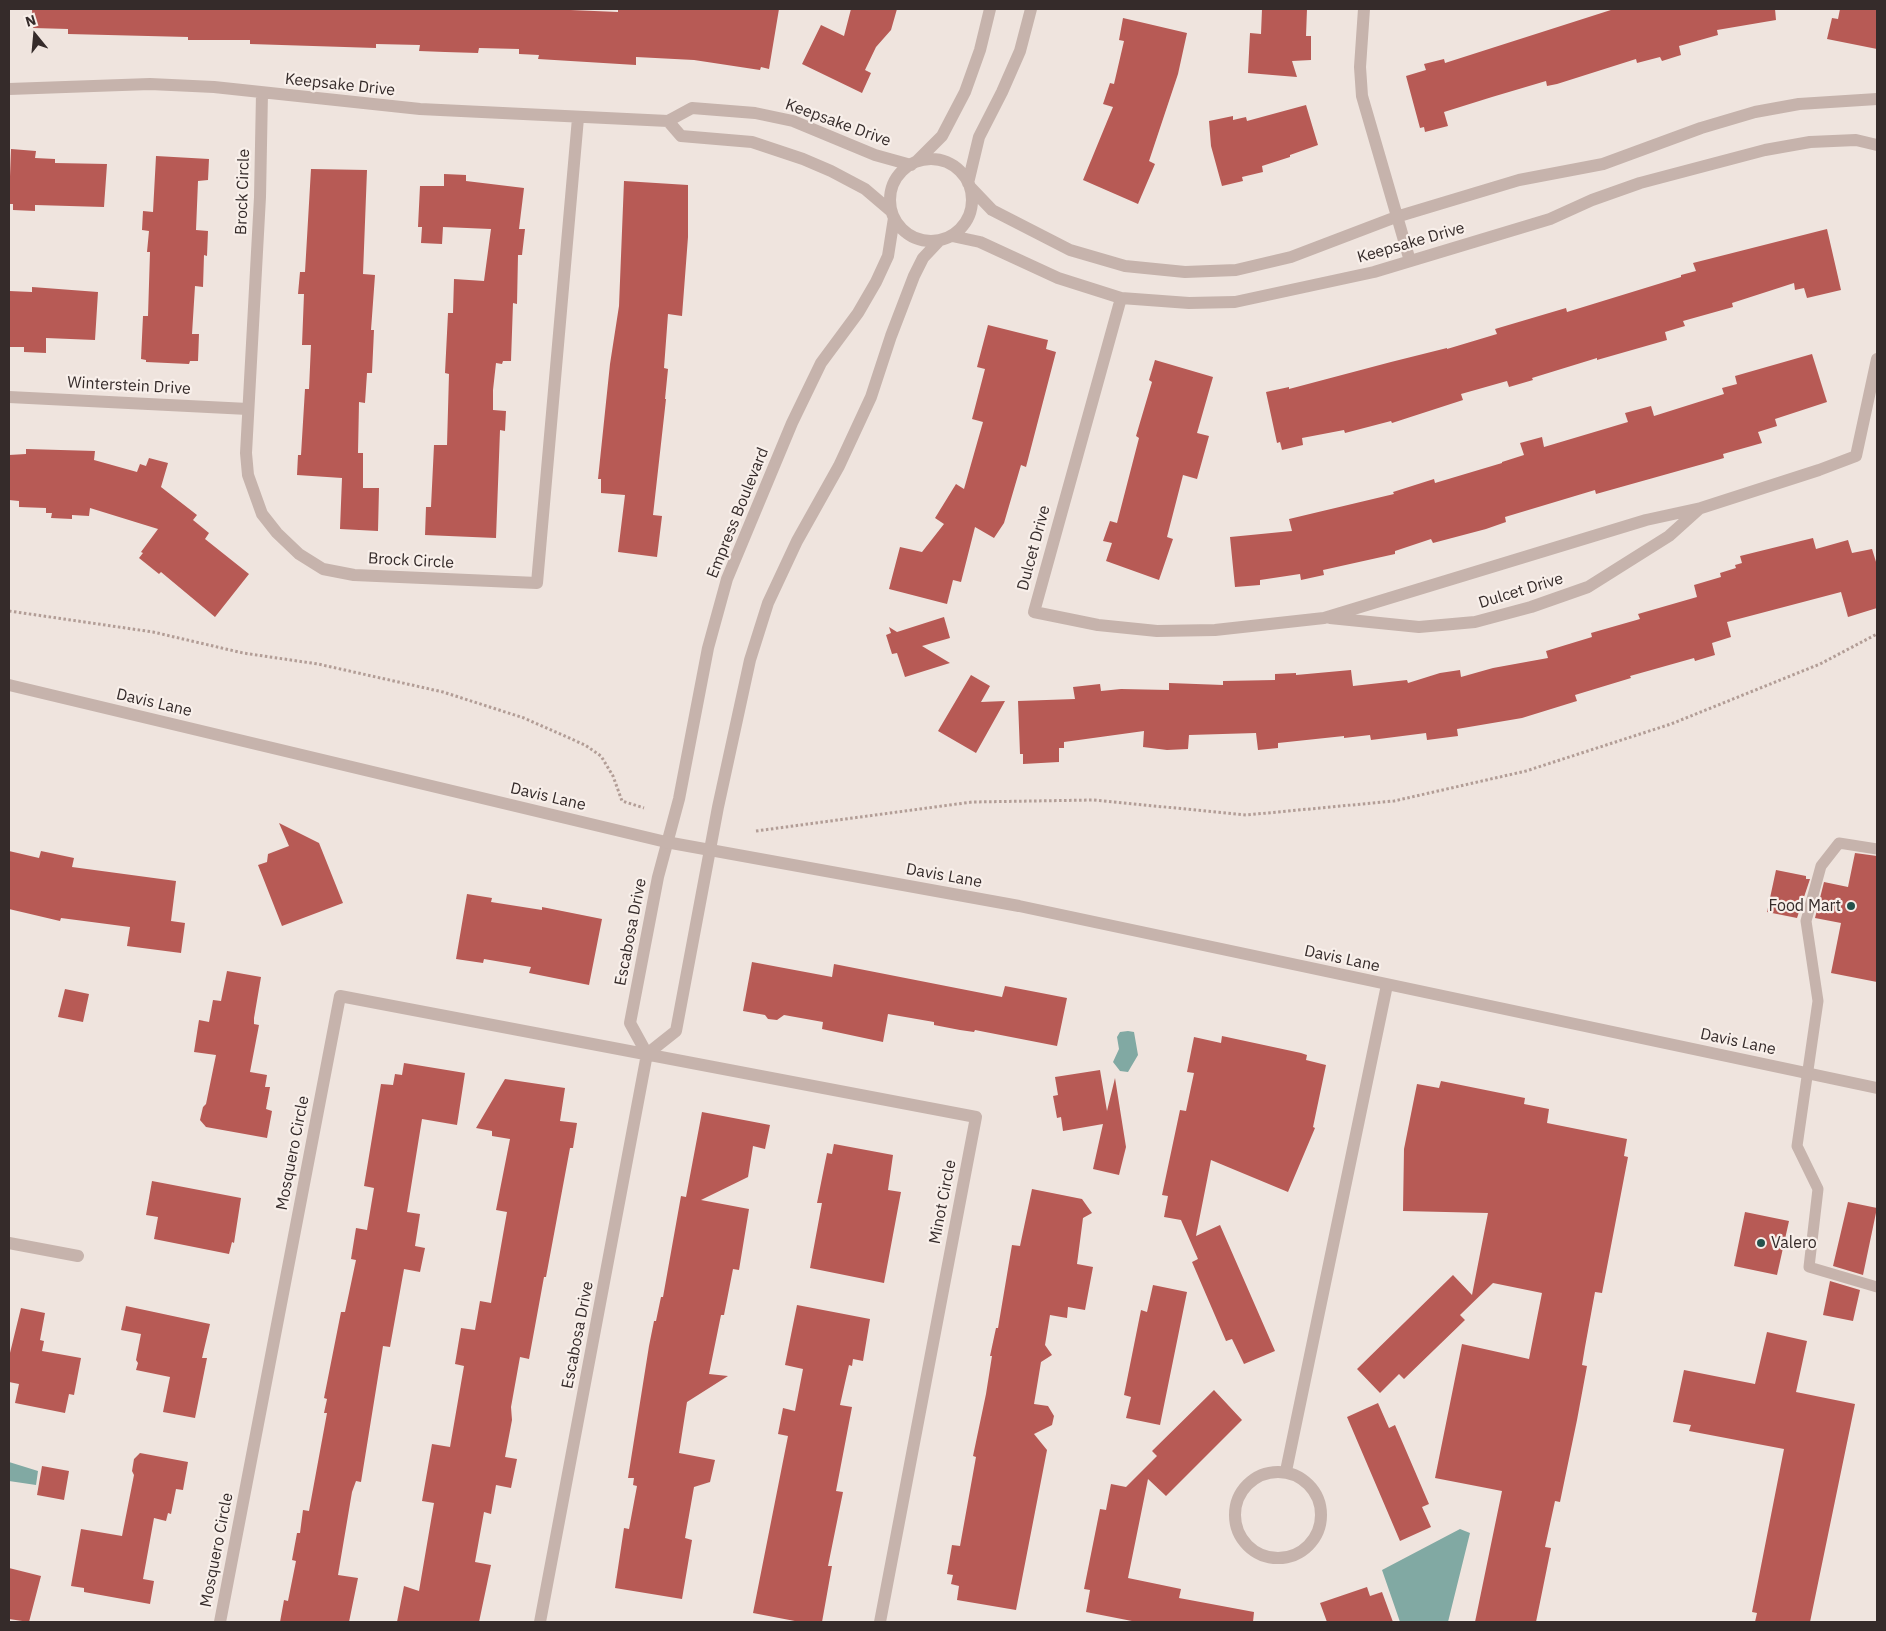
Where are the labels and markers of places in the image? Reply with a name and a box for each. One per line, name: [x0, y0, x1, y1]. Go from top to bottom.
place label: Food Mart: [1768, 896, 1841, 916]
marker: Food Mart: [1845, 900, 1857, 912]
place label: Valero: [1771, 1233, 1817, 1253]
marker: Valero: [1755, 1237, 1767, 1249]

